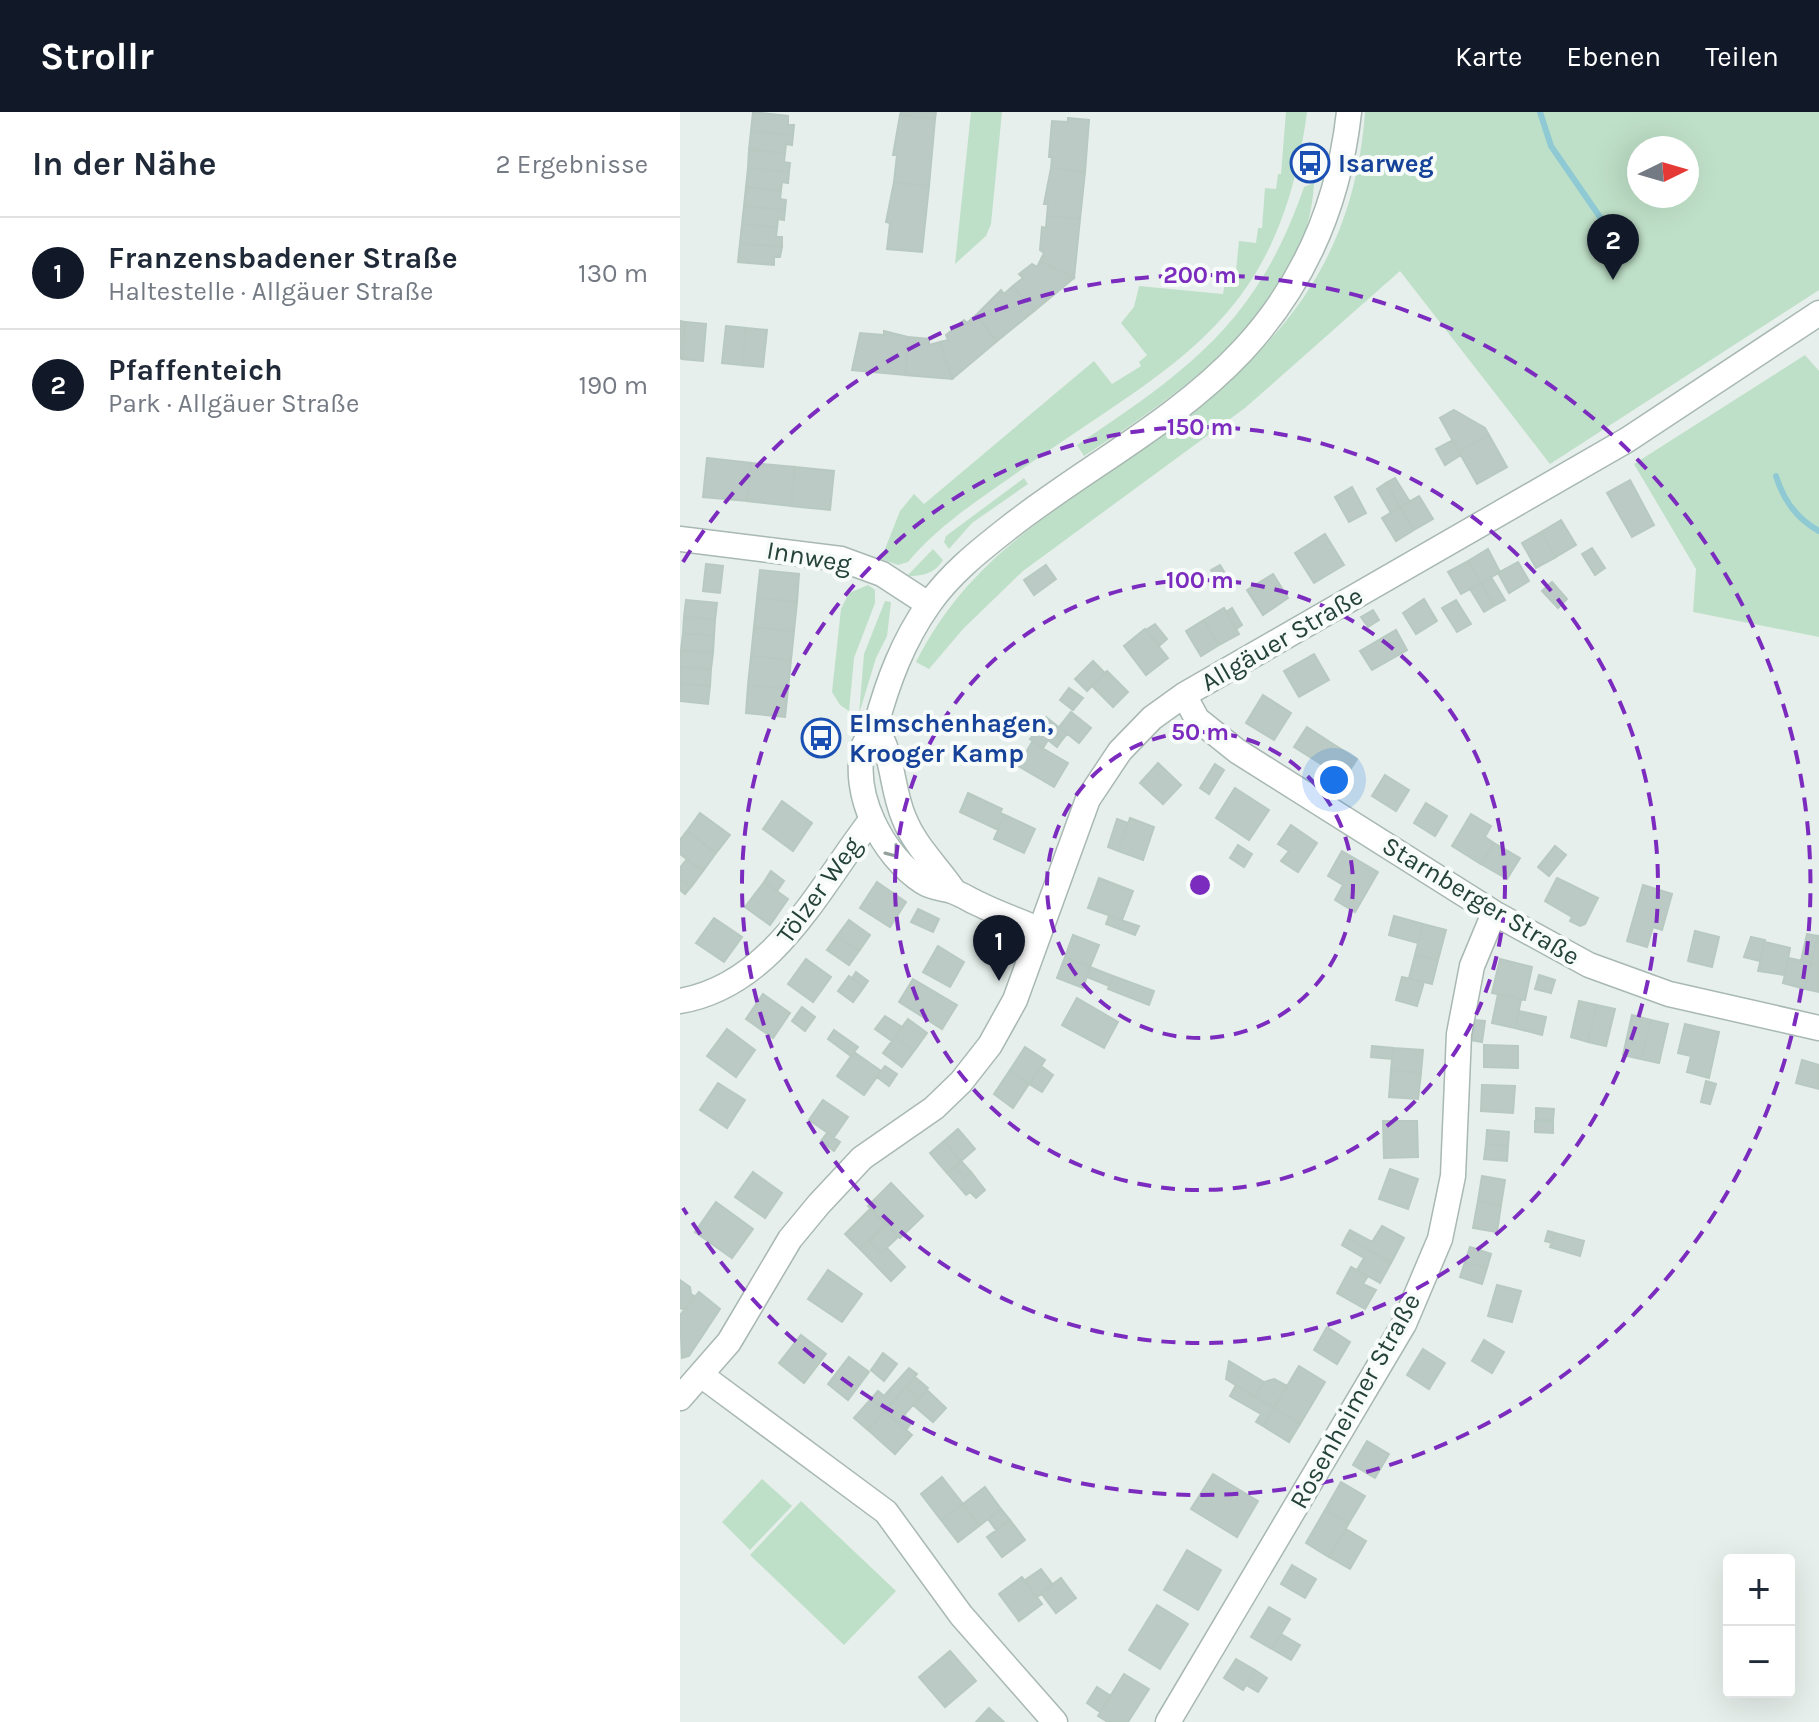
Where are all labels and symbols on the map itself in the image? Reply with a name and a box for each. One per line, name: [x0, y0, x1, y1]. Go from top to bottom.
north arrow: [1627, 136, 1699, 208]
bus stop icon: Isarweg: [1289, 142, 1331, 184]
place label: Isarweg: [1338, 148, 1434, 179]
pin: 2: [1587, 214, 1639, 280]
text: 200 m: [1163, 261, 1237, 289]
text: 150 m: [1167, 413, 1233, 441]
street label: Innweg: [764, 534, 854, 580]
text: 100 m: [1166, 566, 1234, 594]
street label: Allgäuer Straße: [1196, 580, 1368, 698]
place label: Elmschenhagen, Krooger Kamp: [849, 708, 1054, 769]
bus stop icon: Elmschenhagen, Krooger Kamp: [800, 717, 842, 759]
text: 50 m: [1171, 718, 1229, 746]
your location: [1314, 760, 1354, 800]
street label: Tölzer Weg: [770, 830, 868, 949]
street label: Starnberger Straße: [1377, 830, 1585, 972]
one-way arrow: [883, 843, 897, 858]
centre of rings: [1186, 871, 1214, 899]
pin: 1: [973, 915, 1025, 981]
street label: Rosenheimer Straße: [1283, 1288, 1427, 1514]

